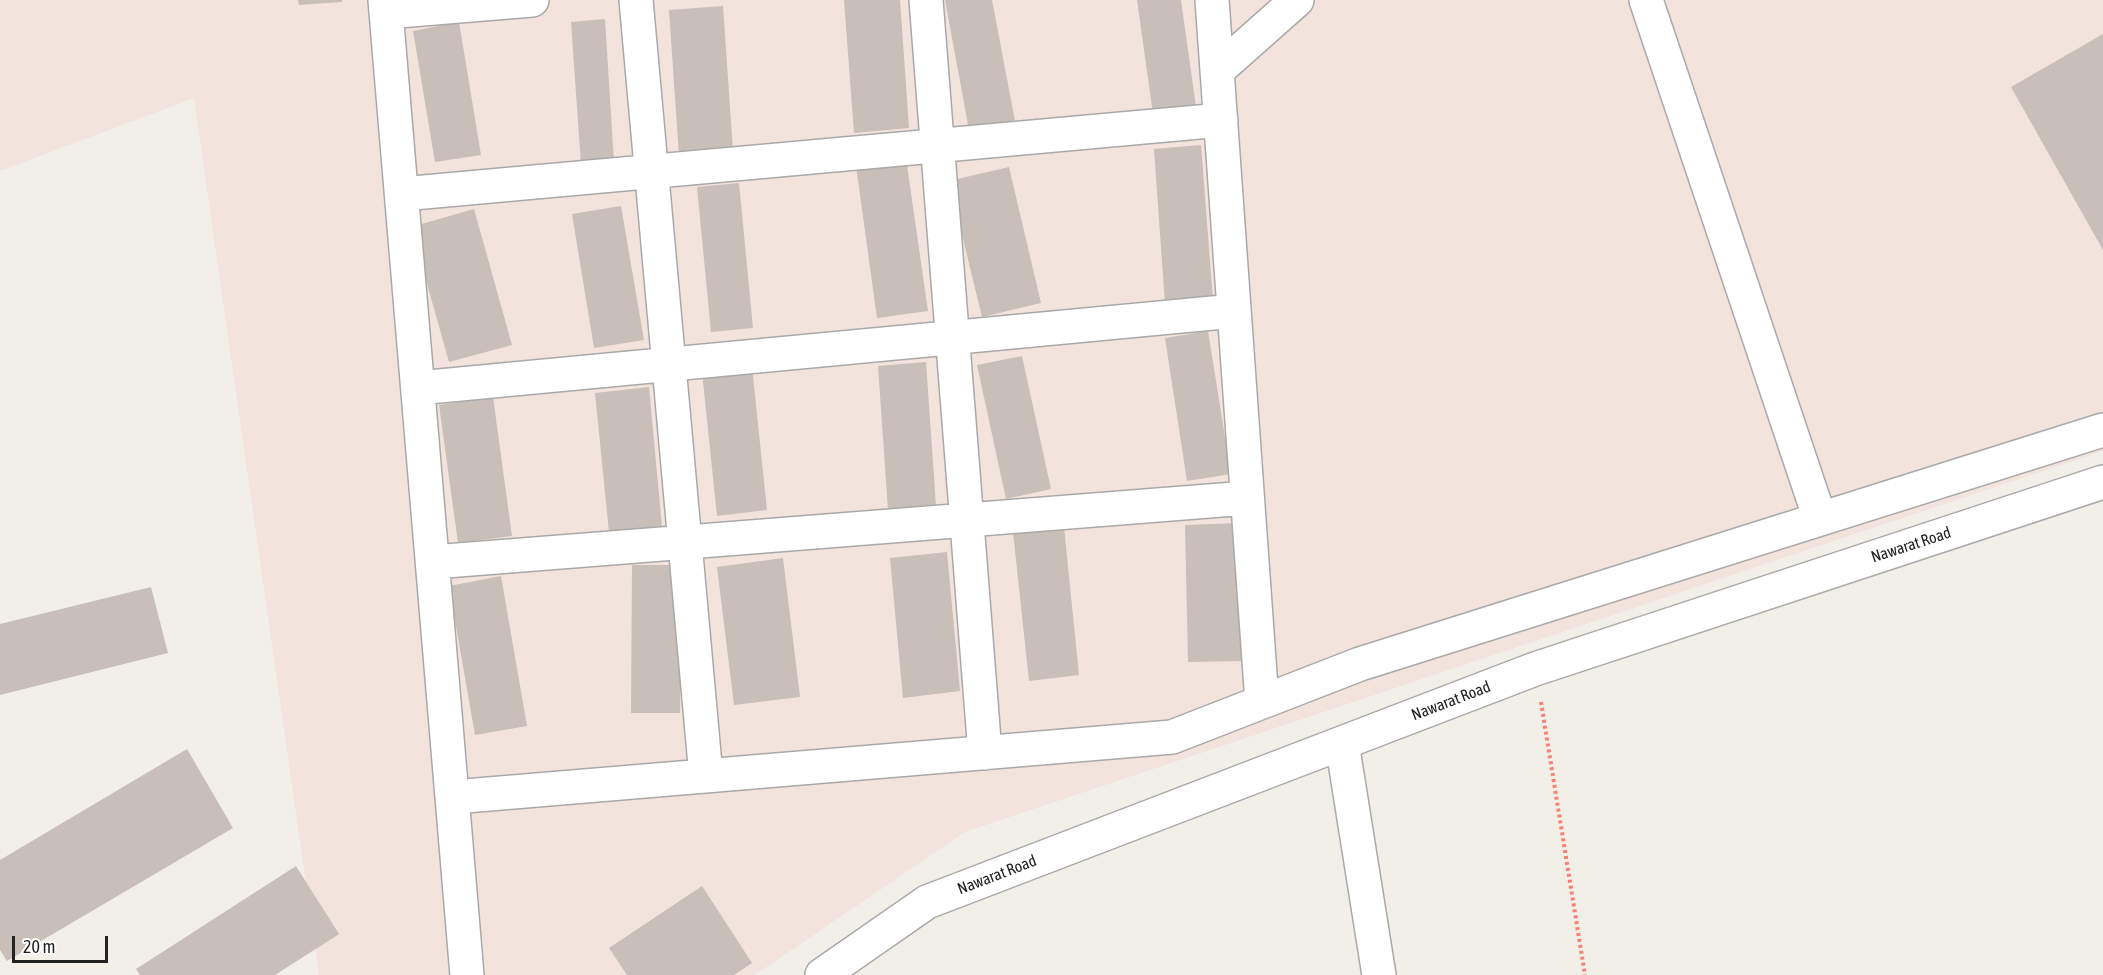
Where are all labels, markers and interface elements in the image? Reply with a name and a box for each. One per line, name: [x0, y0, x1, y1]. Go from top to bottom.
street label: Nawarat Road: [1869, 523, 1953, 567]
street label: Nawarat Road: [1409, 677, 1493, 725]
street label: Nawarat Road: [955, 851, 1039, 899]
scale bar: [15, 924, 111, 962]
text: 20 m: [23, 936, 55, 957]

